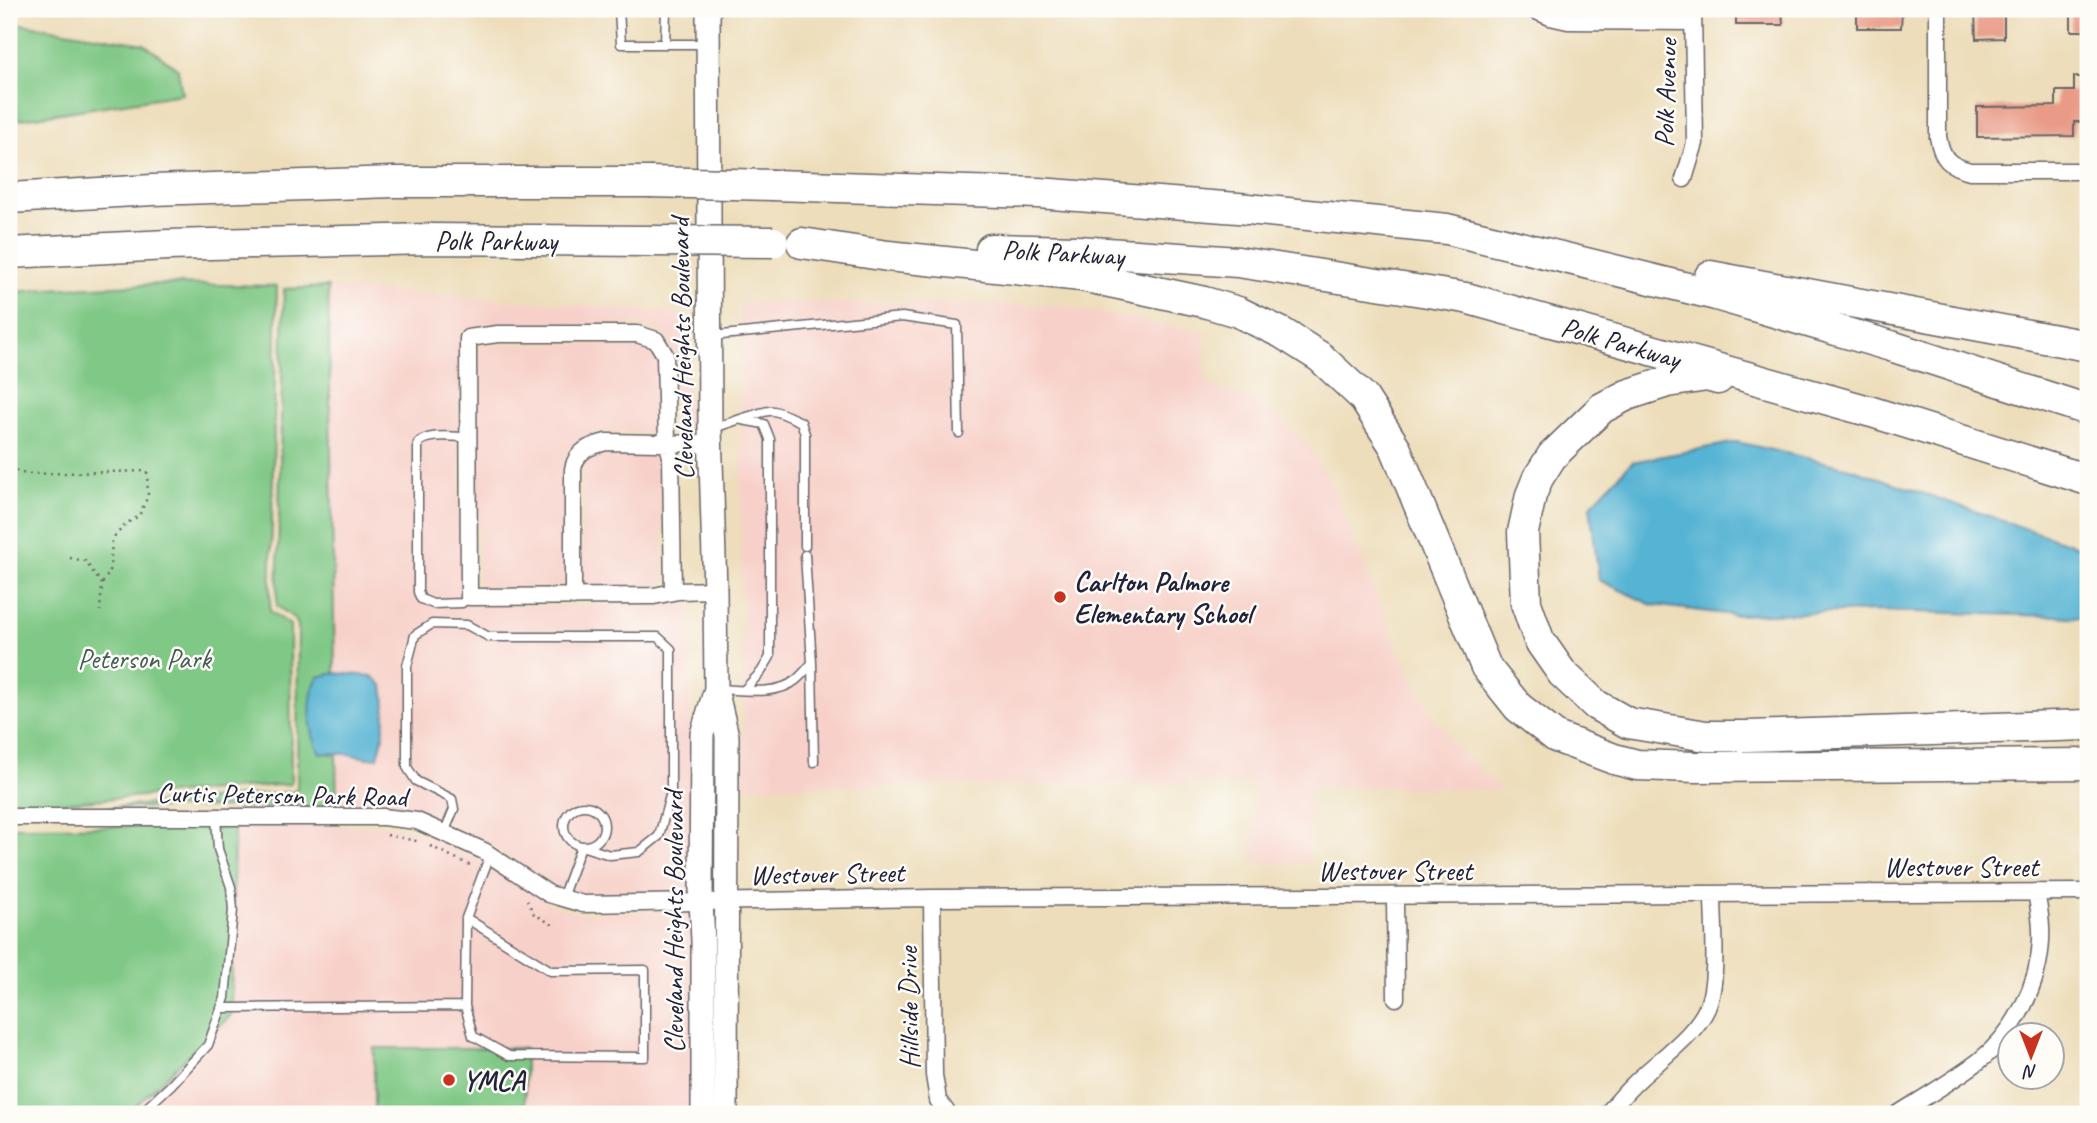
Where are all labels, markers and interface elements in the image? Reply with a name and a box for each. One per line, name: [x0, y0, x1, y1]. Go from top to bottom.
street label: Polk Avenue: [1646, 36, 1685, 148]
street label: Cleveland Heights Boulevard: [662, 214, 701, 480]
street label: Polk Parkway: [435, 223, 560, 258]
street label: Polk Parkway: [1001, 232, 1127, 273]
street label: Polk Parkway: [1557, 309, 1687, 377]
place label: Carlton Palmore Elementary School: [1074, 564, 1257, 631]
marker: Carlton Palmore Elementary School: [1052, 589, 1068, 605]
park label: Peterson Park: [77, 641, 212, 676]
street label: Curtis Peterson Park Road: [157, 775, 411, 814]
street label: Cleveland Heights Boulevard: [656, 787, 691, 1053]
street label: Westover Street: [1884, 849, 2041, 884]
street label: Westover Street: [1318, 853, 1475, 888]
street label: Westover Street: [750, 855, 907, 892]
street label: Hillside Drive: [890, 945, 927, 1069]
north arrow: [1996, 1021, 2066, 1092]
text: N: [2022, 1060, 2037, 1084]
place label: YMCA: [463, 1063, 526, 1098]
marker: YMCA: [441, 1072, 457, 1088]

